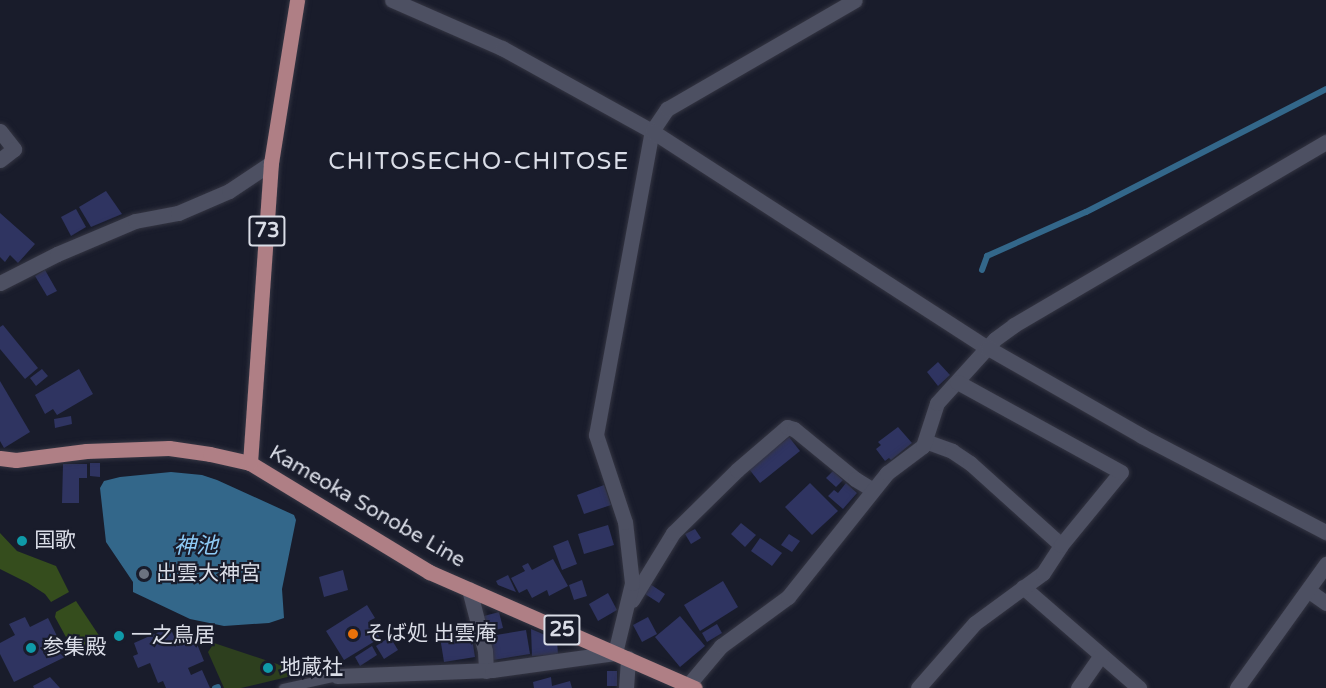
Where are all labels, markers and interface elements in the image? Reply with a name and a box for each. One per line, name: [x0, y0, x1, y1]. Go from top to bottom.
district label: CHITOSECHO-CHITOSE: [328, 148, 630, 176]
road number: 73: [248, 214, 286, 248]
street label: Kameoka Sonobe Line: [265, 441, 469, 573]
place label: 国歌: [34, 528, 76, 554]
marker: 国歌: [15, 534, 29, 548]
water label: 神池: [174, 534, 218, 560]
place label: 出雲大神宮: [156, 561, 261, 587]
marker: 出雲大神宮: [137, 567, 151, 581]
road number: 25: [542, 613, 582, 647]
place label: そば処 出雲庵: [365, 621, 496, 647]
place label: 一之鳥居: [131, 623, 215, 649]
marker: そば処 出雲庵: [346, 627, 360, 641]
marker: 一之鳥居: [112, 629, 126, 643]
place label: 参集殿: [43, 635, 106, 661]
marker: 参集殿: [24, 641, 38, 655]
place label: 地蔵社: [280, 655, 343, 681]
marker: 地蔵社: [261, 661, 275, 675]

